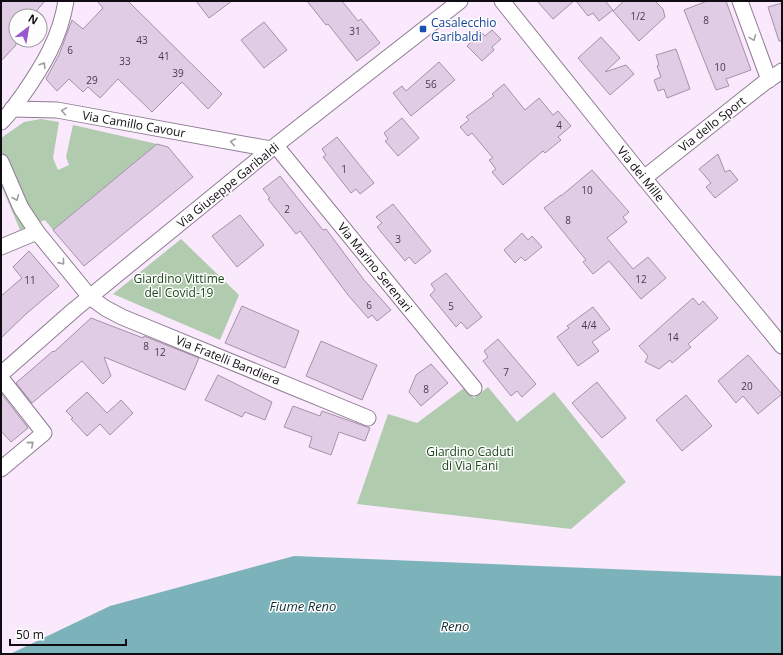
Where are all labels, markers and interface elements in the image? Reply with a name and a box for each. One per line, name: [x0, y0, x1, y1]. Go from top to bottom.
north arrow: [8, 8, 48, 48]
house number: 1/2: [630, 9, 646, 23]
text: N: [26, 10, 41, 28]
house number: 8: [703, 13, 709, 27]
place label: Casalecchio Garibaldi: [431, 14, 496, 45]
house number: 31: [349, 24, 361, 38]
marker: Casalecchio Garibaldi: [418, 24, 428, 34]
house number: 43: [136, 33, 148, 47]
one-way arrow: [749, 34, 757, 41]
house number: 6: [67, 43, 73, 57]
house number: 41: [158, 49, 170, 63]
house number: 33: [119, 54, 131, 68]
house number: 10: [714, 60, 726, 74]
one-way arrow: [38, 62, 45, 69]
house number: 39: [172, 66, 184, 80]
house number: 29: [86, 73, 98, 87]
house number: 56: [425, 77, 437, 91]
street label: Via dello Sport: [675, 92, 749, 156]
one-way arrow: [61, 107, 67, 116]
street label: Via Camillo Cavour: [81, 107, 187, 141]
house number: 4: [556, 118, 562, 132]
street label: Via Giuseppe Garibaldi: [173, 138, 283, 232]
one-way arrow: [230, 138, 236, 147]
street label: Via dei Mille: [613, 143, 669, 206]
house number: 1: [341, 162, 347, 176]
house number: 10: [581, 183, 593, 197]
one-way arrow: [12, 195, 20, 202]
house number: 2: [284, 202, 290, 216]
house number: 8: [565, 213, 571, 227]
street label: Via Marino Serenari: [334, 219, 416, 315]
house number: 3: [395, 232, 401, 246]
one-way arrow: [57, 258, 64, 265]
park label: Giardino Vittime del Covid-19: [133, 270, 225, 301]
house number: 12: [635, 272, 647, 286]
house number: 11: [24, 273, 36, 287]
house number: 6: [366, 298, 372, 312]
house number: 5: [448, 299, 454, 313]
house number: 4/4: [581, 318, 597, 332]
house number: 14: [667, 330, 679, 344]
street label: Via Fratelli Bandiera: [173, 331, 283, 389]
house number: 8: [143, 339, 149, 353]
house number: 12: [154, 345, 166, 359]
house number: 7: [503, 365, 509, 379]
house number: 20: [741, 379, 753, 393]
house number: 8: [423, 382, 429, 396]
one-way arrow: [26, 442, 33, 449]
park label: Giardino Caduti di Via Fani: [426, 443, 514, 474]
water label: Fiume Reno: [270, 597, 336, 615]
water label: Reno: [441, 617, 469, 635]
scale bar: [10, 621, 126, 647]
text: 50 m: [16, 626, 44, 643]

